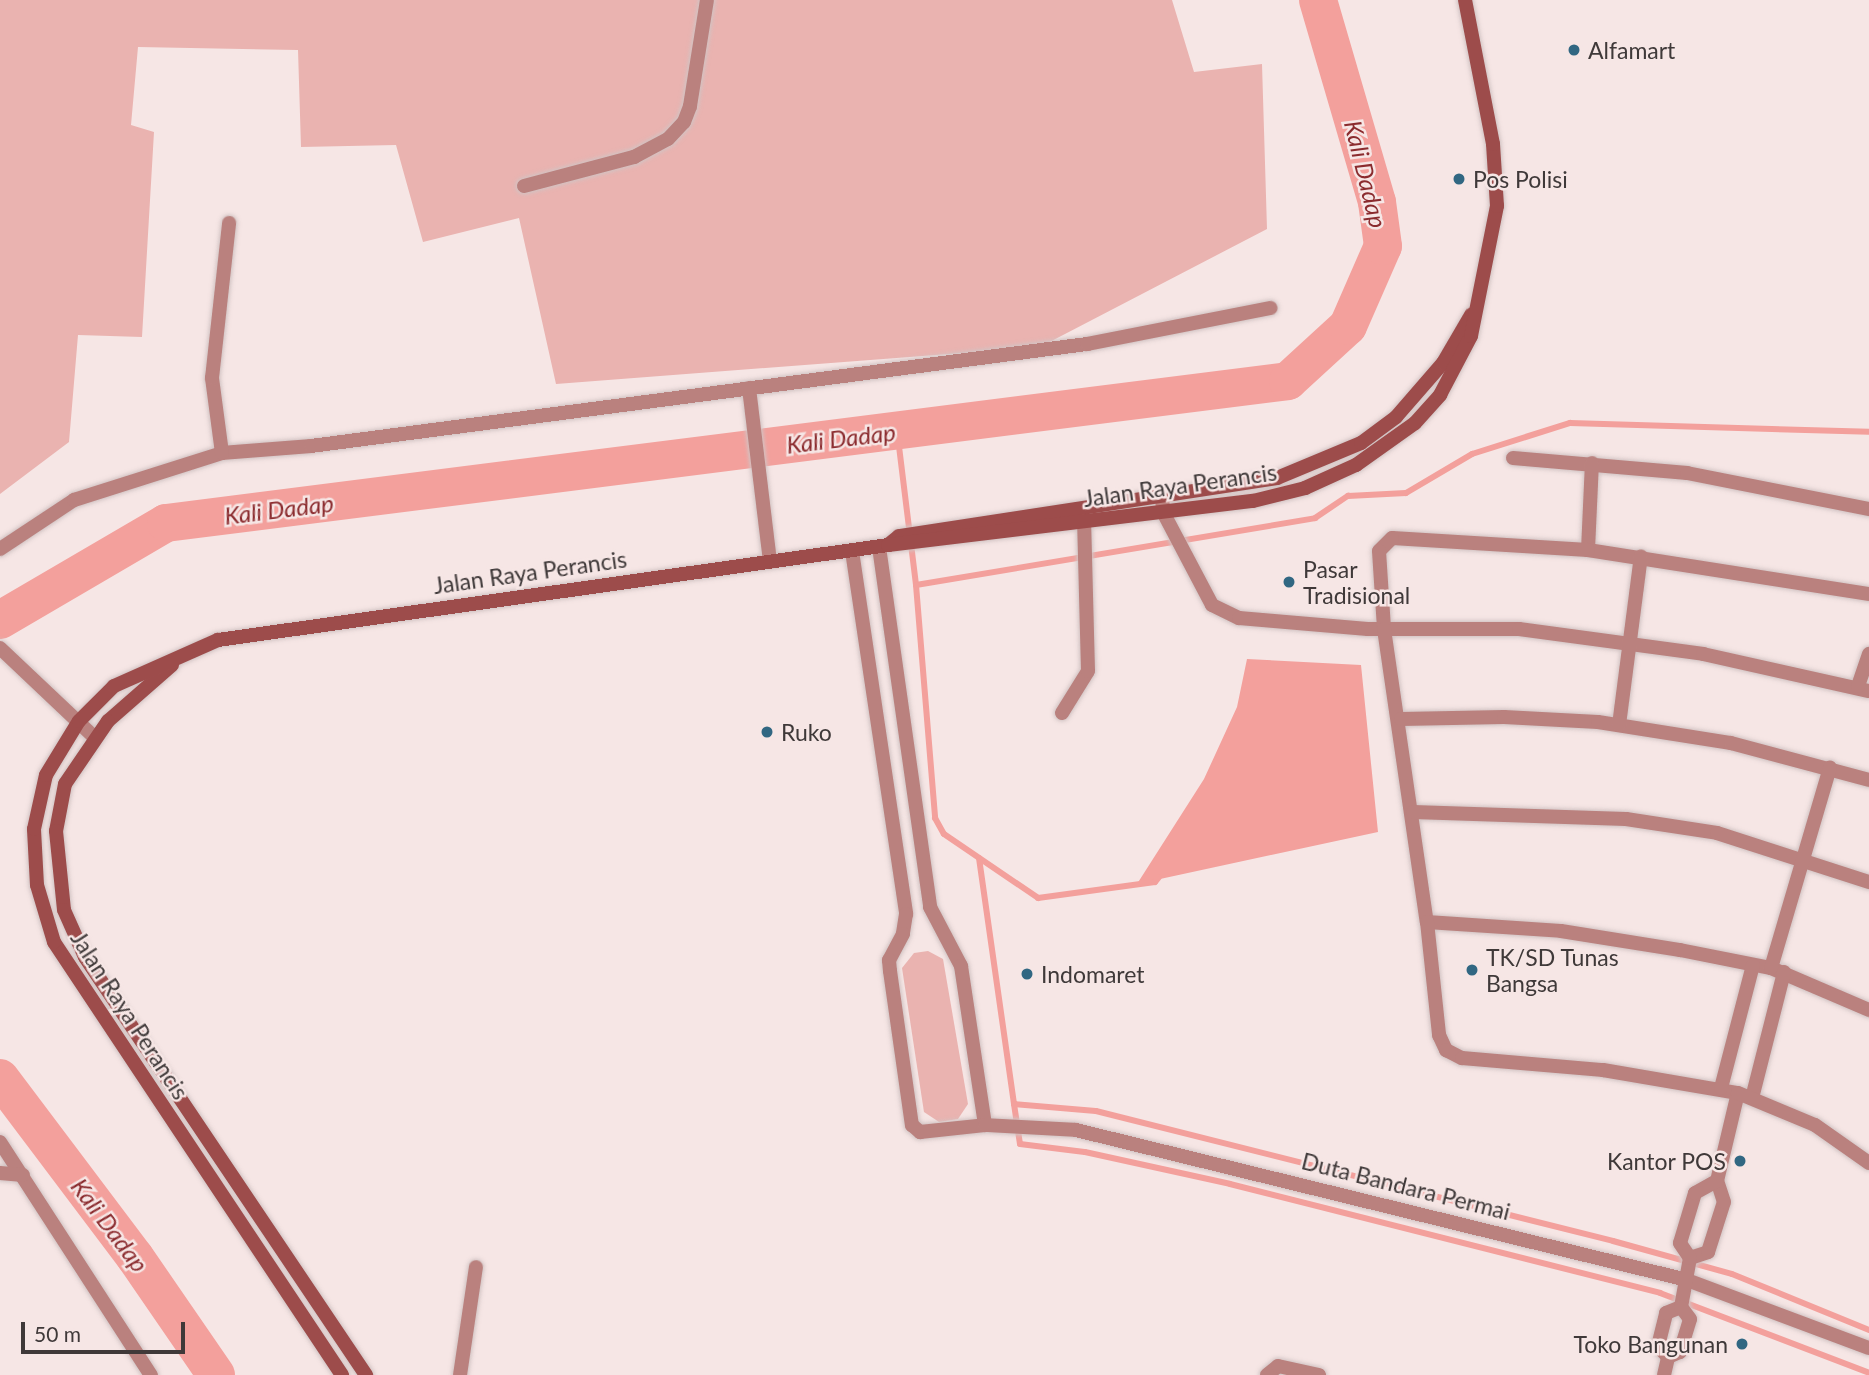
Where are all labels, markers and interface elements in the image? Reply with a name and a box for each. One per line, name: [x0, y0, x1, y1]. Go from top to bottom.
place label: Alfamart: [1588, 36, 1675, 64]
marker: Alfamart: [1566, 42, 1582, 58]
water label: Kali Dadap: [1339, 117, 1393, 231]
place label: Pos Polisi: [1473, 165, 1568, 193]
marker: Pos Polisi: [1451, 171, 1467, 187]
water label: Kali Dadap: [785, 417, 897, 459]
street label: Jalan Raya Perancis: [1082, 458, 1278, 512]
water label: Kali Dadap: [223, 488, 335, 530]
street label: Jalan Raya Perancis: [432, 545, 628, 599]
place label: Pasar Tradisional: [1303, 555, 1410, 609]
marker: Pasar Tradisional: [1281, 574, 1297, 590]
place label: Ruko: [781, 718, 832, 746]
marker: Ruko: [759, 724, 775, 740]
street label: Jalan Raya Perancis: [65, 926, 195, 1104]
place label: TK/SD Tunas Bangsa: [1486, 943, 1619, 997]
place label: Indomaret: [1041, 960, 1145, 988]
marker: TK/SD Tunas Bangsa: [1464, 962, 1480, 978]
marker: Indomaret: [1019, 966, 1035, 982]
street label: Duta Bandara Permai: [1299, 1147, 1513, 1225]
place label: Kantor POS: [1607, 1147, 1726, 1175]
marker: Kantor POS: [1732, 1153, 1748, 1169]
water label: Kali Dadap: [65, 1173, 155, 1277]
scale bar: [24, 1308, 189, 1352]
text: 50 m: [34, 1321, 81, 1346]
place label: Toko Bangunan: [1573, 1330, 1728, 1358]
marker: Toko Bangunan: [1734, 1336, 1750, 1352]

